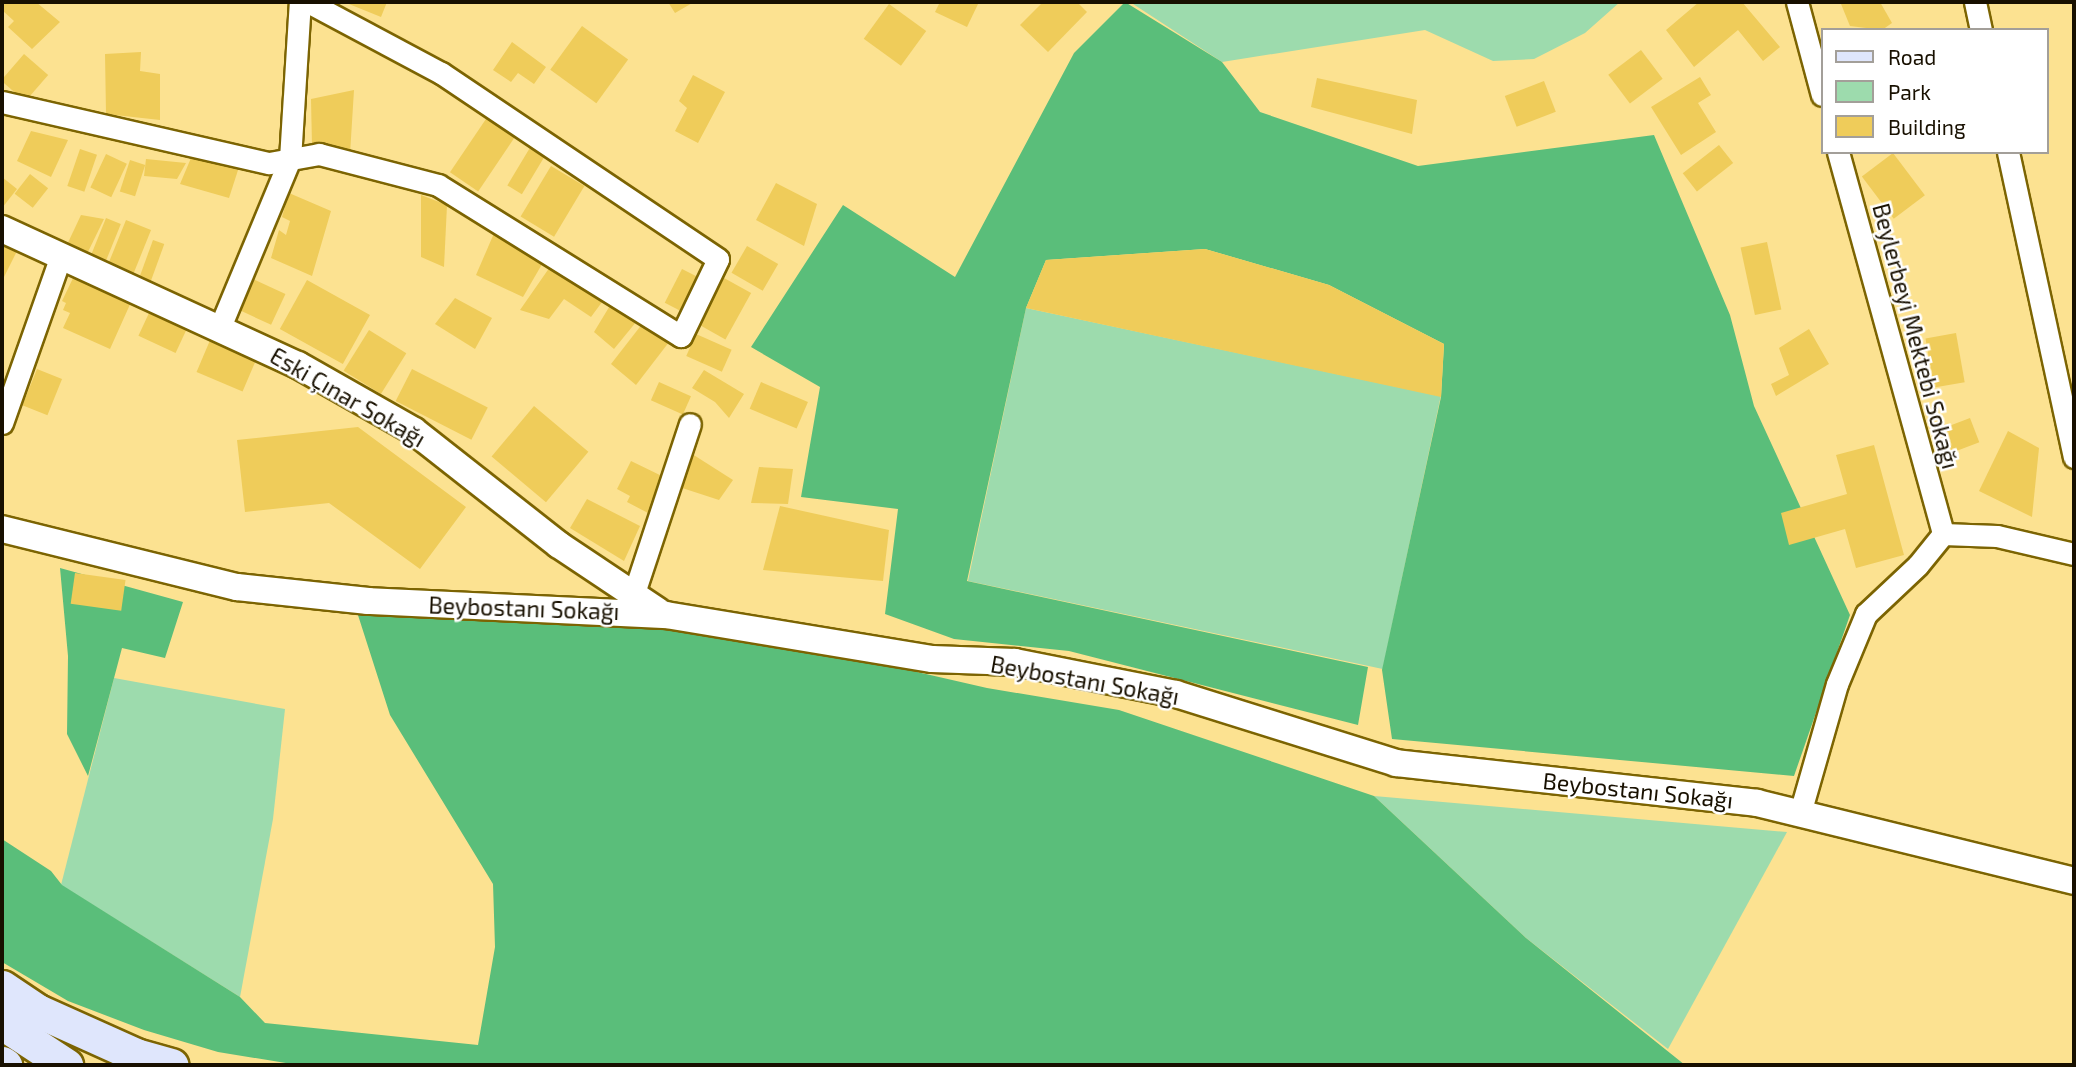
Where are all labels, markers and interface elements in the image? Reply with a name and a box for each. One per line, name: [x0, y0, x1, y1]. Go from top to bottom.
legend: [1820, 28, 2048, 154]
text: Road: [1888, 44, 1936, 69]
text: Park: [1888, 79, 1931, 104]
text: Building: [1888, 114, 1966, 139]
street label: Beylerbeyi Mektebi Sokağı: [1867, 200, 1965, 472]
street label: Eski Çınar Sokağı: [265, 341, 431, 453]
street label: Beybostanı Sokağı: [428, 591, 620, 625]
street label: Beybostanı Sokağı: [989, 650, 1181, 710]
street label: Beybostanı Sokağı: [1542, 766, 1734, 814]

